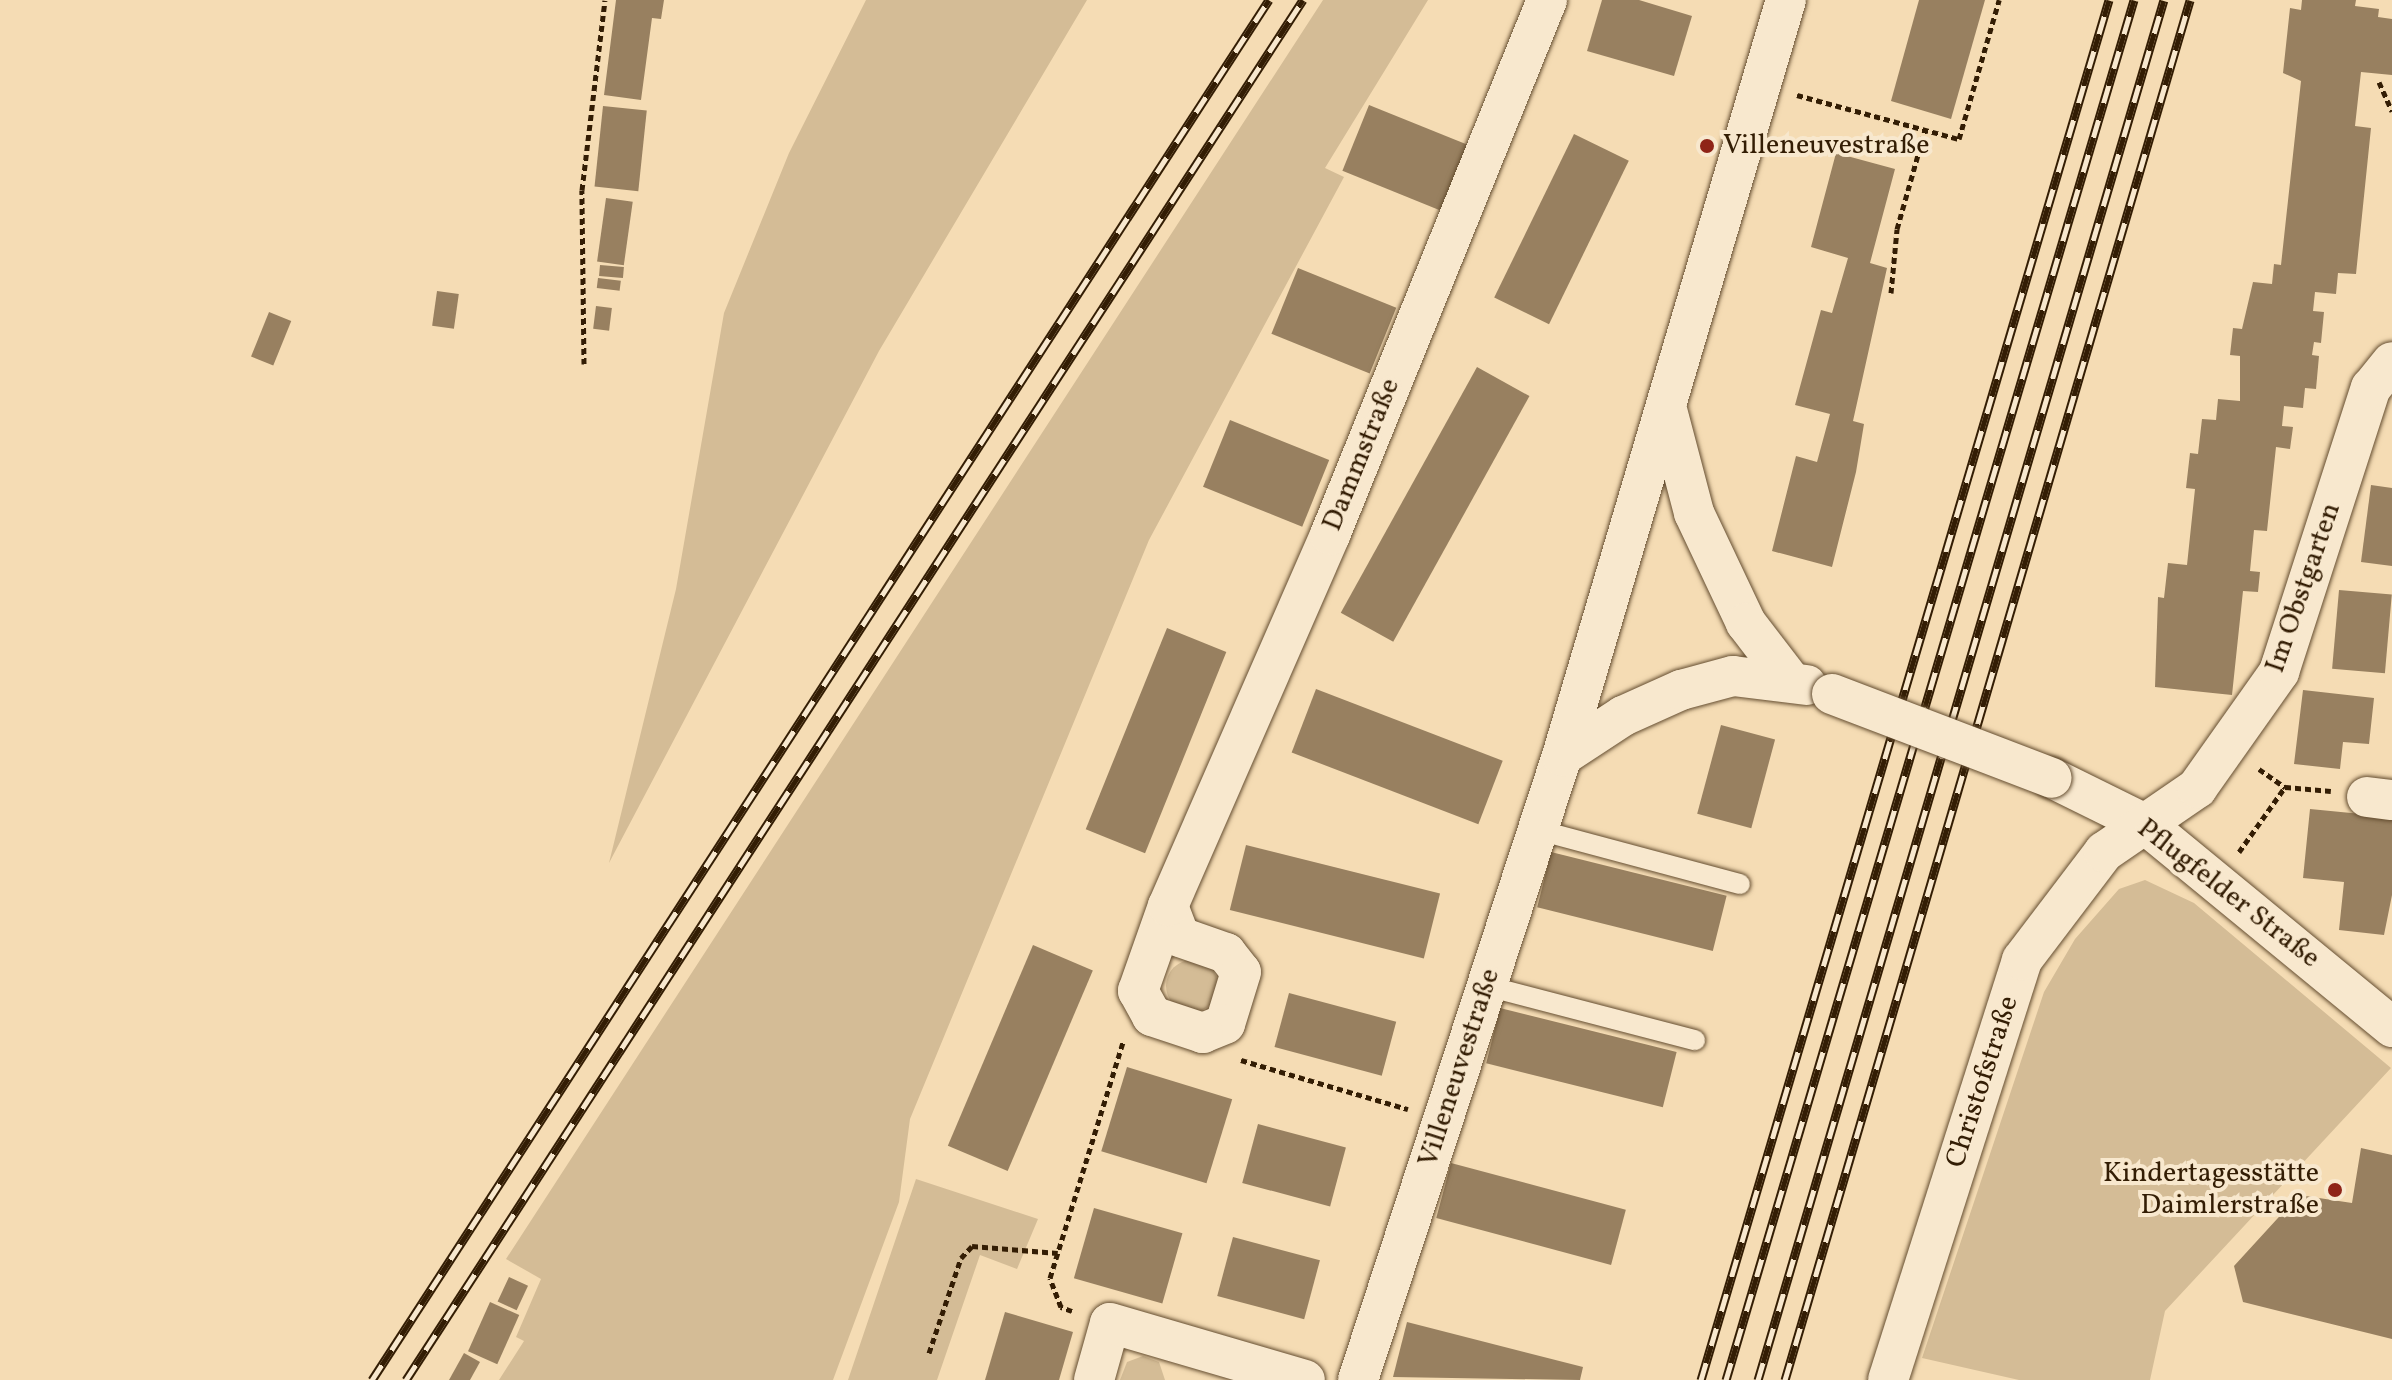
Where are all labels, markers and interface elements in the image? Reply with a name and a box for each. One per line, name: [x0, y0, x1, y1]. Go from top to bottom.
place label: Villeneuvestraße: [1723, 129, 1929, 163]
marker: Villeneuvestraße: [1698, 137, 1716, 155]
street label: Dammstraße: [1316, 374, 1408, 536]
street label: Im Obstgarten: [2259, 499, 2349, 677]
street label: Pflugfelder Straße: [2130, 812, 2326, 976]
street label: Villeneuvestraße: [1412, 965, 1508, 1171]
street label: Christofstraße: [1939, 992, 2027, 1172]
place label: Kindertagesstätte Daimlerstraße: [2103, 1157, 2319, 1223]
marker: Kindertagesstätte Daimlerstraße: [2326, 1181, 2344, 1199]

